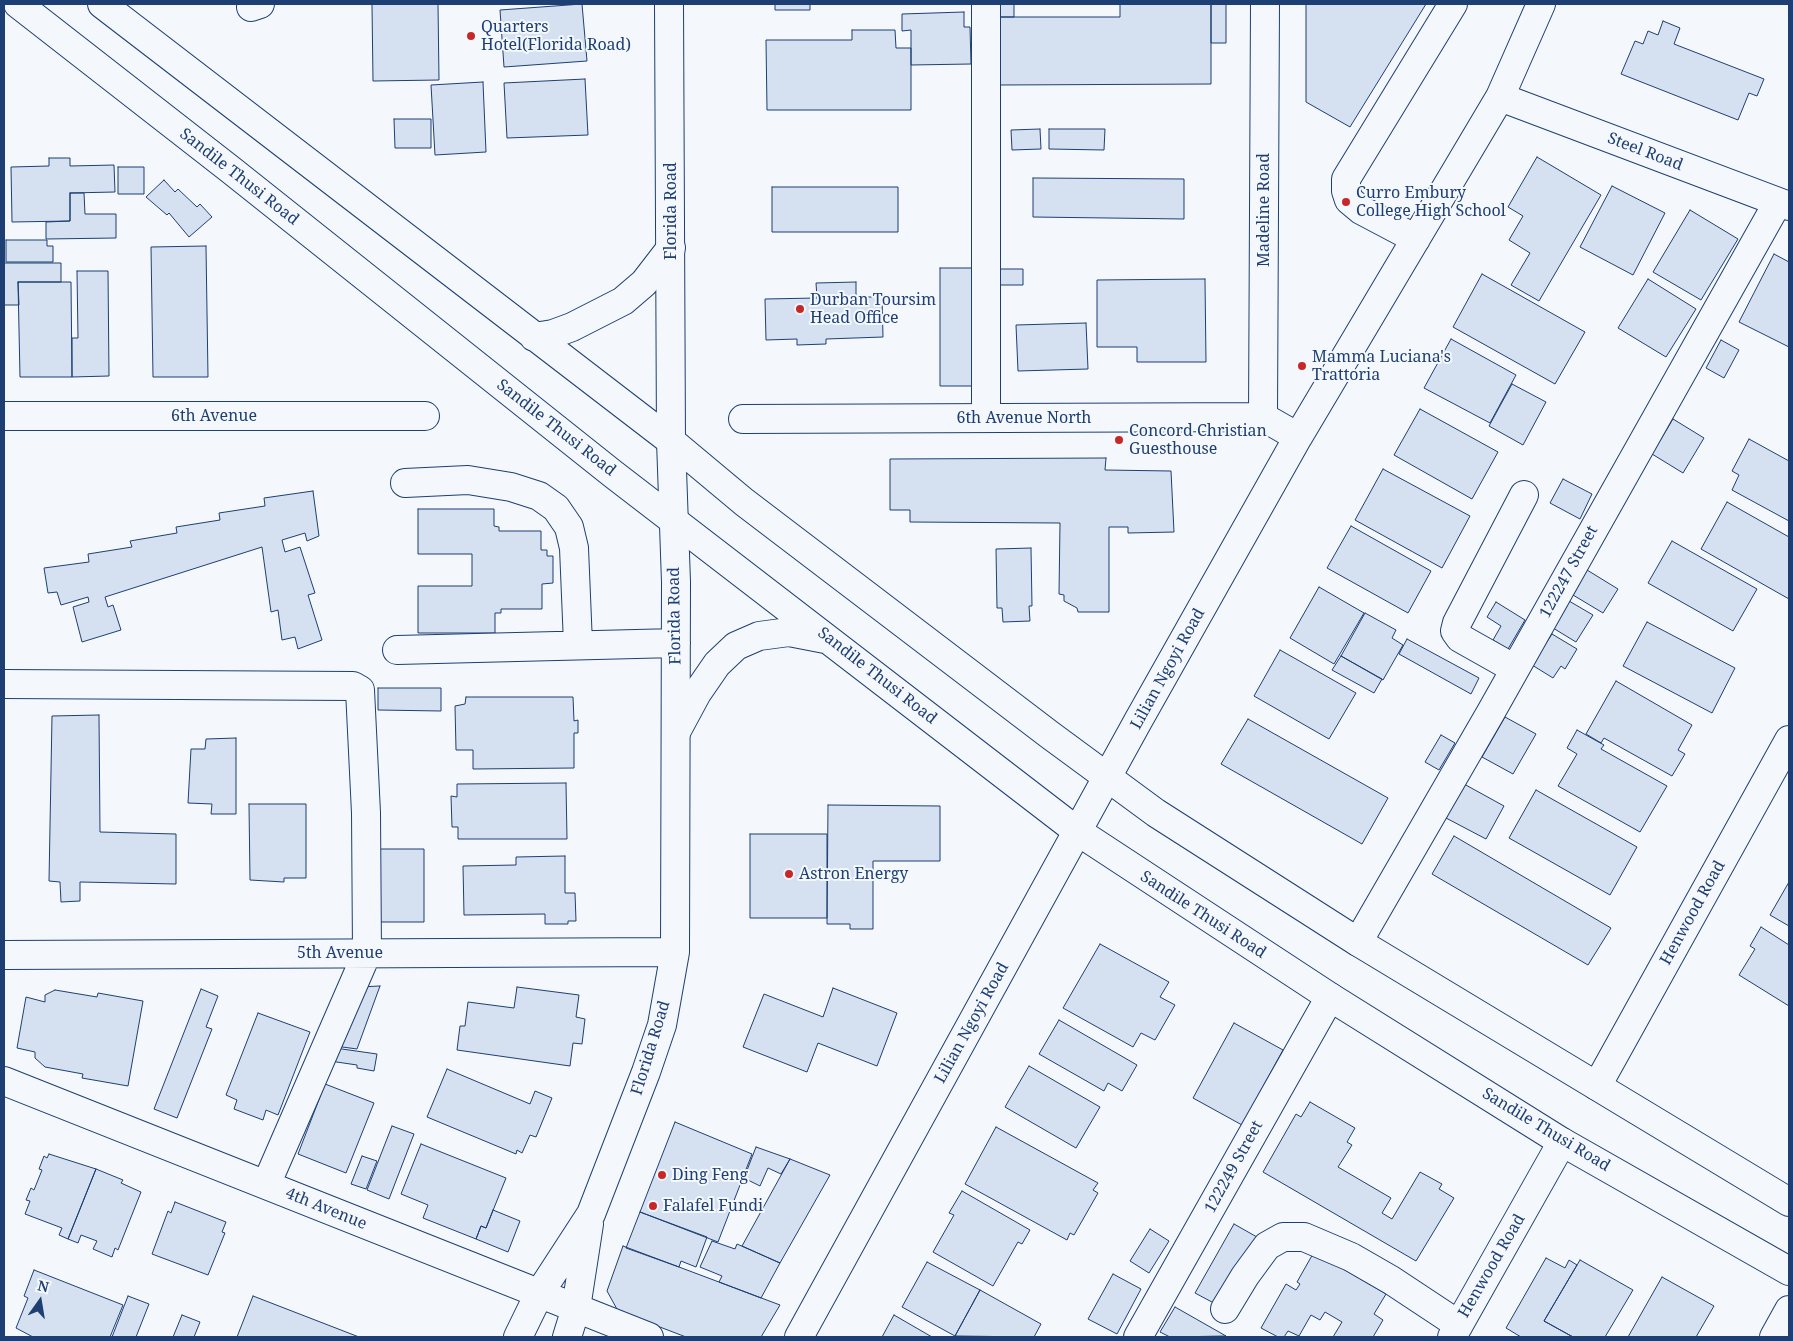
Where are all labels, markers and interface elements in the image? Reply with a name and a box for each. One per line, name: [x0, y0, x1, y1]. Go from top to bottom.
place label: Quarters Hotel(Florida Road): [481, 17, 631, 55]
marker: Quarters Hotel(Florida Road): [465, 30, 477, 42]
street label: Sandile Thusi Road: [176, 125, 302, 229]
street label: Steel Road: [1605, 129, 1685, 175]
street label: Madeline Road: [1254, 153, 1274, 267]
street label: Florida Road: [661, 162, 681, 260]
place label: Curro Embury College High School: [1356, 183, 1506, 221]
marker: Curro Embury College High School: [1340, 196, 1352, 208]
place label: Durban Toursim Head Office: [810, 290, 936, 328]
marker: Durban Toursim Head Office: [794, 303, 806, 315]
place label: Mamma Luciana's Trattoria: [1312, 347, 1451, 385]
marker: Mamma Luciana's Trattoria: [1296, 360, 1308, 372]
street label: Sandile Thusi Road: [493, 376, 619, 480]
street label: 6th Avenue: [171, 406, 257, 426]
street label: 6th Avenue North: [956, 408, 1092, 428]
place label: Concord Christian Guesthouse: [1129, 421, 1267, 459]
marker: Concord Christian Guesthouse: [1113, 434, 1125, 446]
street label: 122247 Street: [1536, 523, 1602, 621]
street label: Florida Road: [665, 567, 685, 665]
street label: Lilian Ngoyi Road: [1127, 605, 1209, 733]
street label: Sandile Thusi Road: [814, 624, 940, 728]
street label: Henwood Road: [1656, 857, 1730, 969]
place label: Astron Energy: [799, 864, 908, 884]
street label: Sandile Thusi Road: [1137, 867, 1269, 963]
marker: Astron Energy: [783, 868, 795, 880]
street label: 5th Avenue: [297, 943, 383, 963]
street label: Lilian Ngoyi Road: [931, 959, 1013, 1087]
street label: Florida Road: [628, 998, 674, 1098]
street label: Sandile Thusi Road: [1479, 1084, 1613, 1176]
street label: 122249 Street: [1201, 1118, 1267, 1216]
place label: Ding Feng: [672, 1165, 748, 1185]
marker: Ding Feng: [656, 1169, 668, 1181]
street label: 4th Avenue: [282, 1184, 370, 1234]
place label: Falafel Fundi: [663, 1196, 763, 1216]
marker: Falafel Fundi: [647, 1200, 659, 1212]
street label: Henwood Road: [1455, 1211, 1529, 1321]
text: N: [36, 1275, 51, 1296]
north arrow: [15, 1276, 65, 1326]

